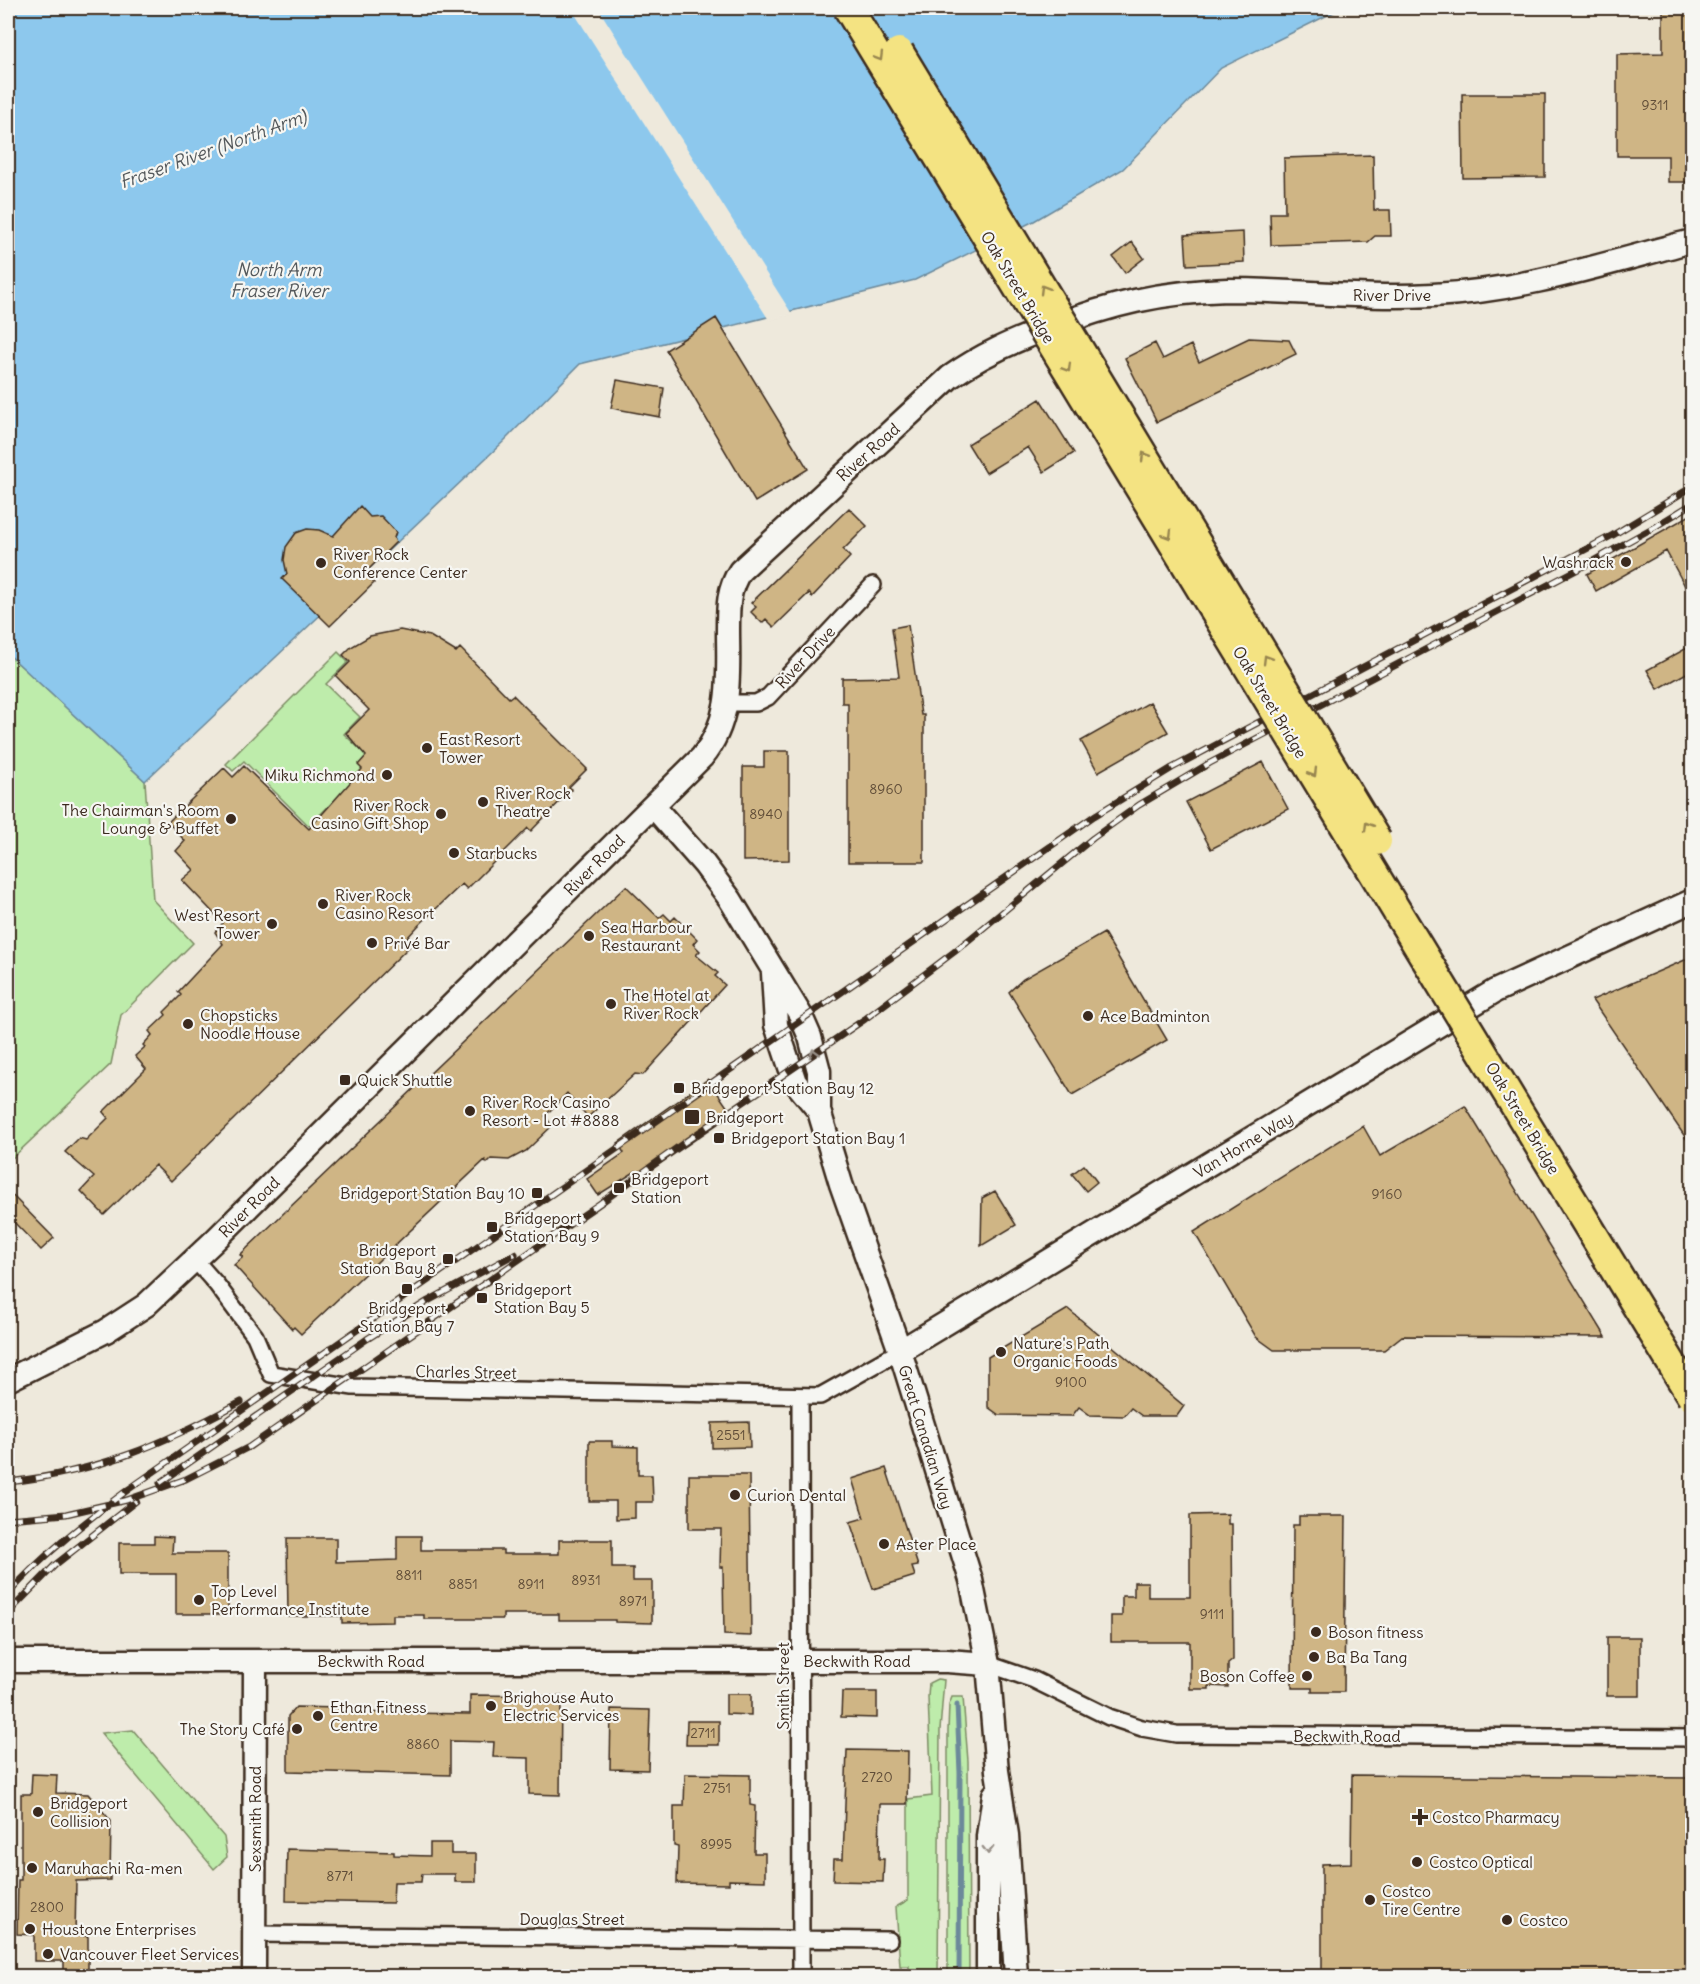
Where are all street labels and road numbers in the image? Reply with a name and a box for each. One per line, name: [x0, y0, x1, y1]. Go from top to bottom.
street label: Oak Street Bridge: [977, 227, 1059, 347]
street label: River Drive: [1353, 285, 1431, 305]
street label: River Road: [832, 418, 904, 486]
street label: River Drive: [771, 622, 839, 692]
street label: Oak Street Bridge: [1229, 642, 1311, 762]
street label: River Road: [559, 830, 629, 900]
street label: Oak Street Bridge: [1482, 1058, 1564, 1178]
street label: Van Horne Way: [1190, 1107, 1296, 1183]
street label: River Road: [214, 1172, 284, 1242]
street label: Charles Street: [415, 1361, 517, 1383]
street label: Great Canadian Way: [895, 1362, 957, 1512]
street label: Smith Street: [773, 1642, 793, 1730]
street label: Beckwith Road: [317, 1651, 425, 1671]
street label: Beckwith Road: [803, 1651, 911, 1671]
street label: Beckwith Road: [1293, 1726, 1401, 1746]
street label: Sexsmith Road: [245, 1766, 265, 1872]
street label: Douglas Street: [519, 1909, 625, 1929]

